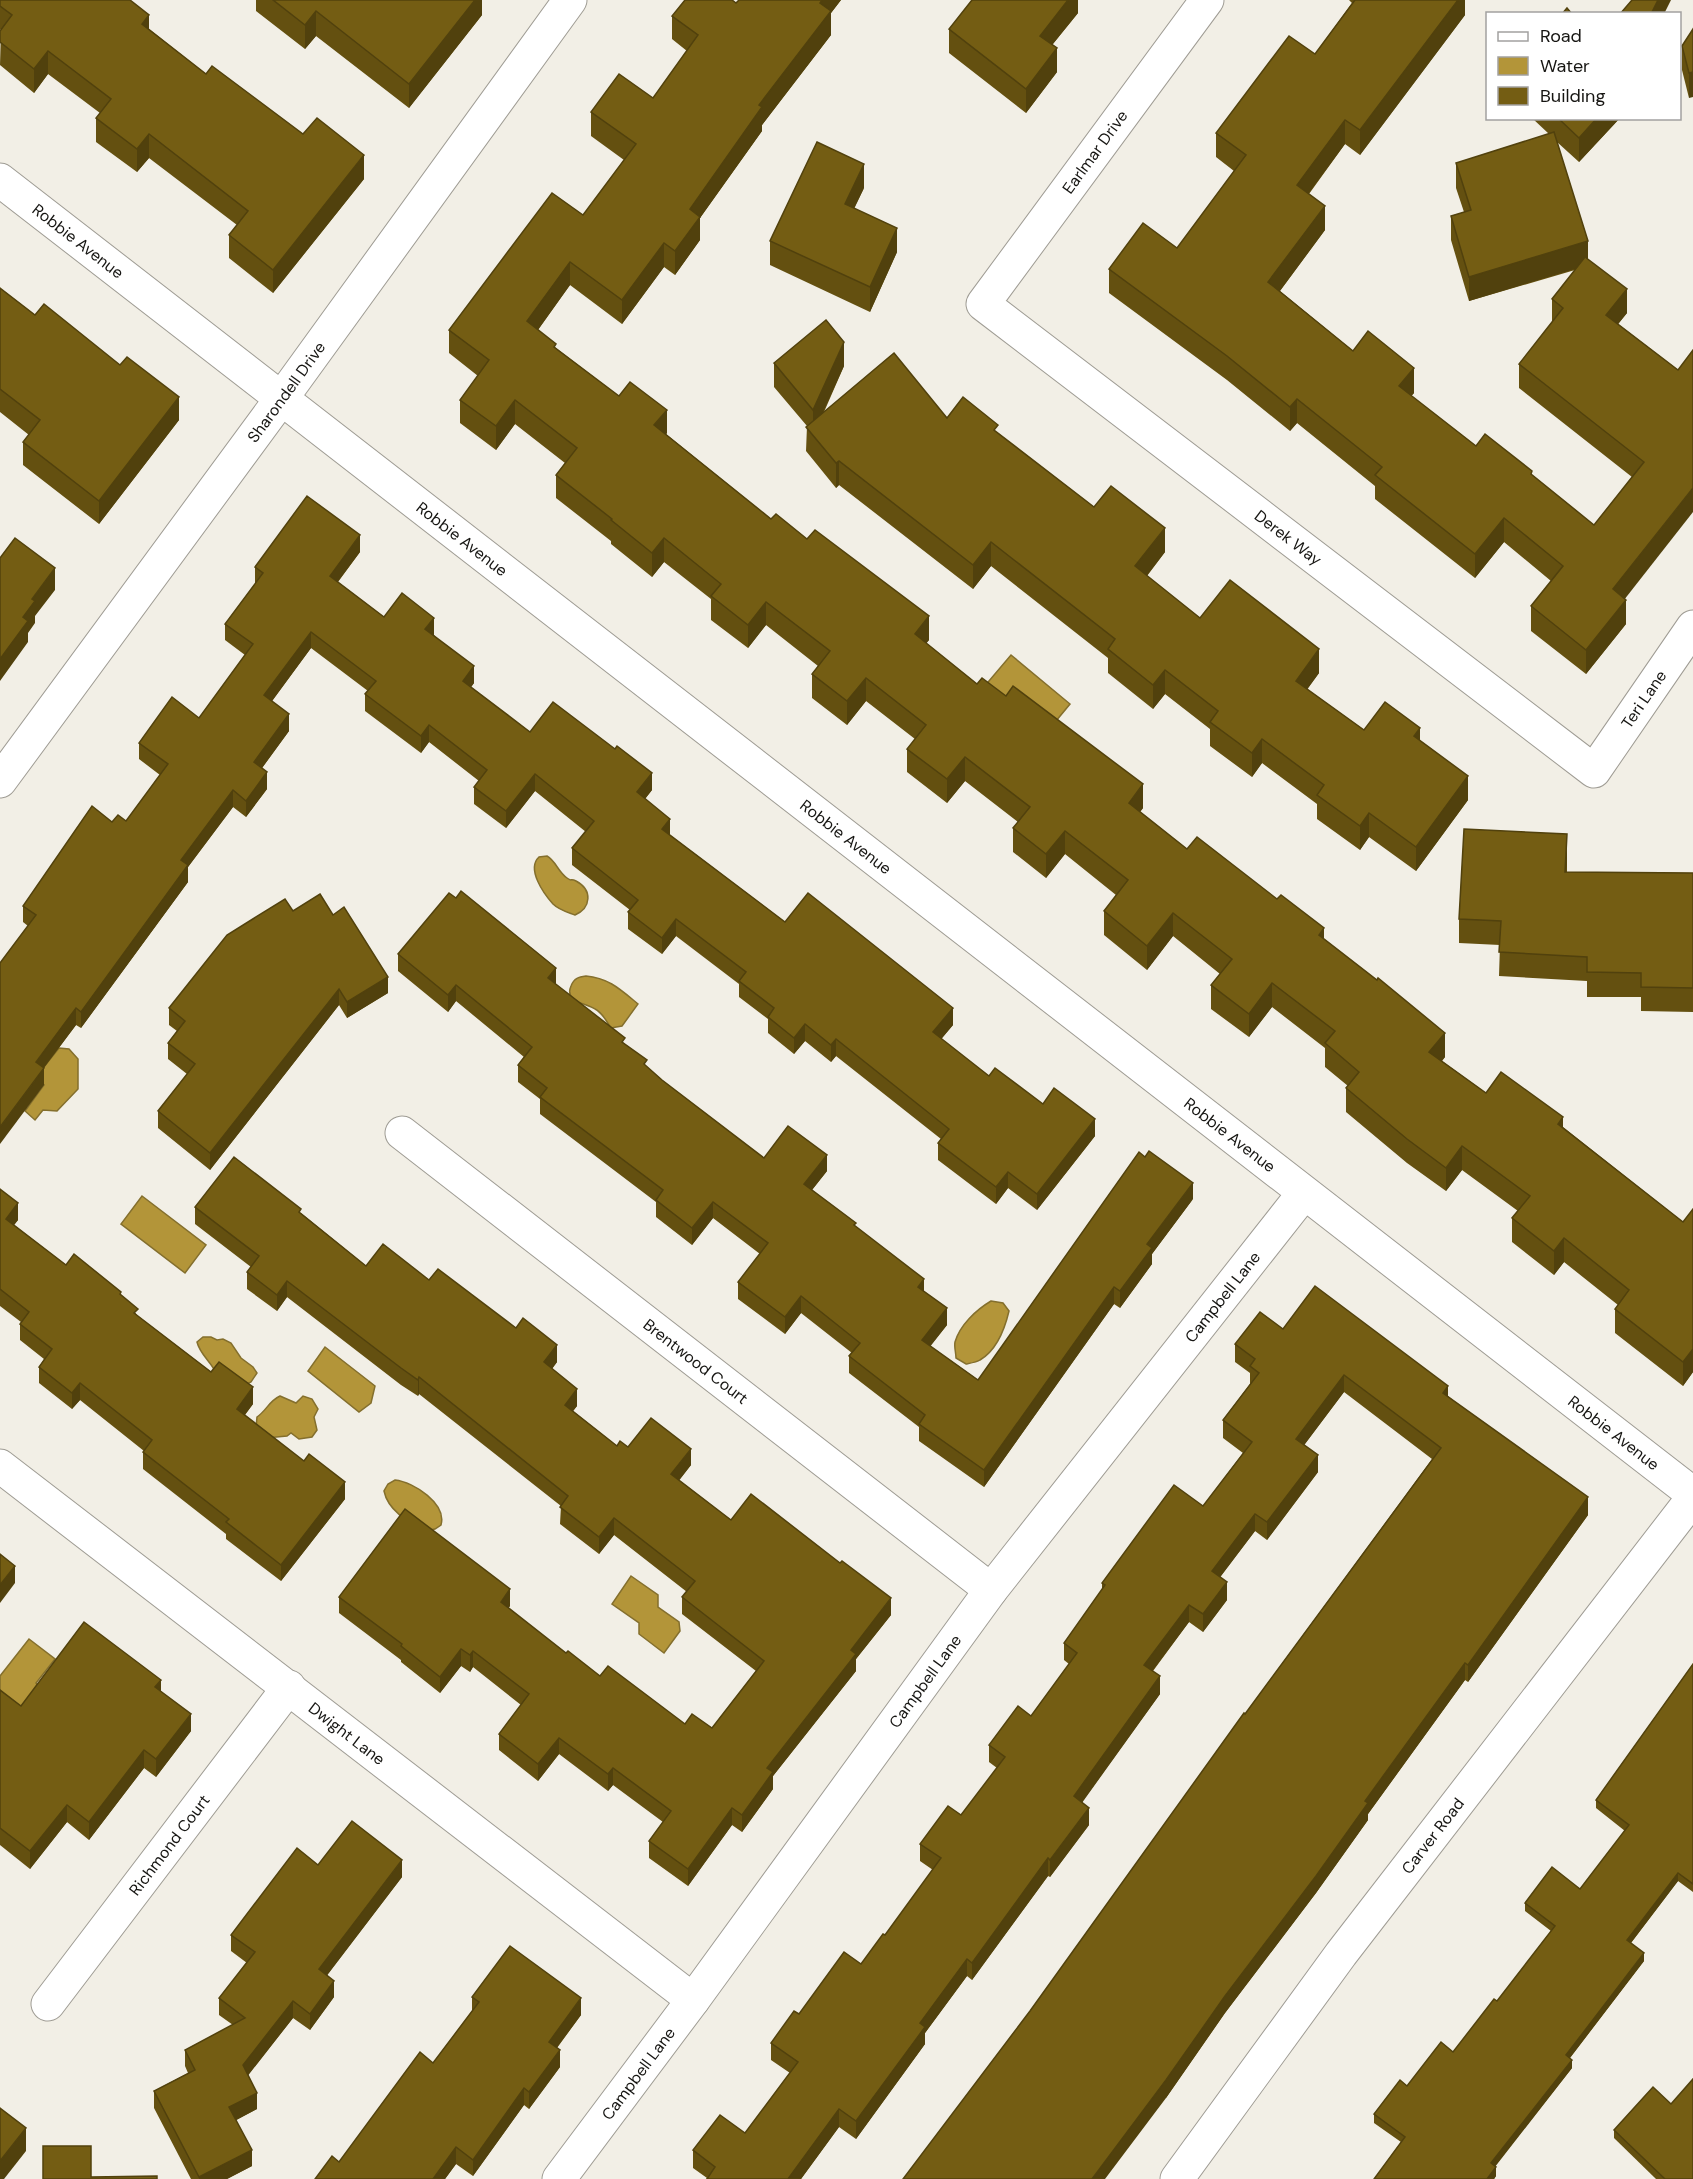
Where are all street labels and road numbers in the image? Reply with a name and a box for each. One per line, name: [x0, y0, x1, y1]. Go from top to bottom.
street label: Earlmar Drive: [1058, 106, 1132, 198]
street label: Robbie Avenue: [28, 199, 128, 283]
street label: Sharondell Drive: [242, 337, 330, 446]
street label: Robbie Avenue: [412, 497, 512, 581]
street label: Derek Way: [1251, 505, 1326, 570]
street label: Teri Lane: [1616, 666, 1671, 732]
street label: Robbie Avenue: [796, 795, 896, 879]
street label: Robbie Avenue: [1180, 1093, 1280, 1177]
street label: Campbell Lane: [1180, 1247, 1265, 1347]
street label: Brentwood Court: [639, 1314, 753, 1408]
street label: Robbie Avenue: [1564, 1391, 1664, 1475]
street label: Campbell Lane: [884, 1630, 966, 1732]
street label: Dwight Lane: [304, 1697, 389, 1769]
street label: Richmond Court: [124, 1790, 214, 1899]
street label: Carver Road: [1396, 1793, 1468, 1878]
street label: Campbell Lane: [597, 2023, 680, 2124]

